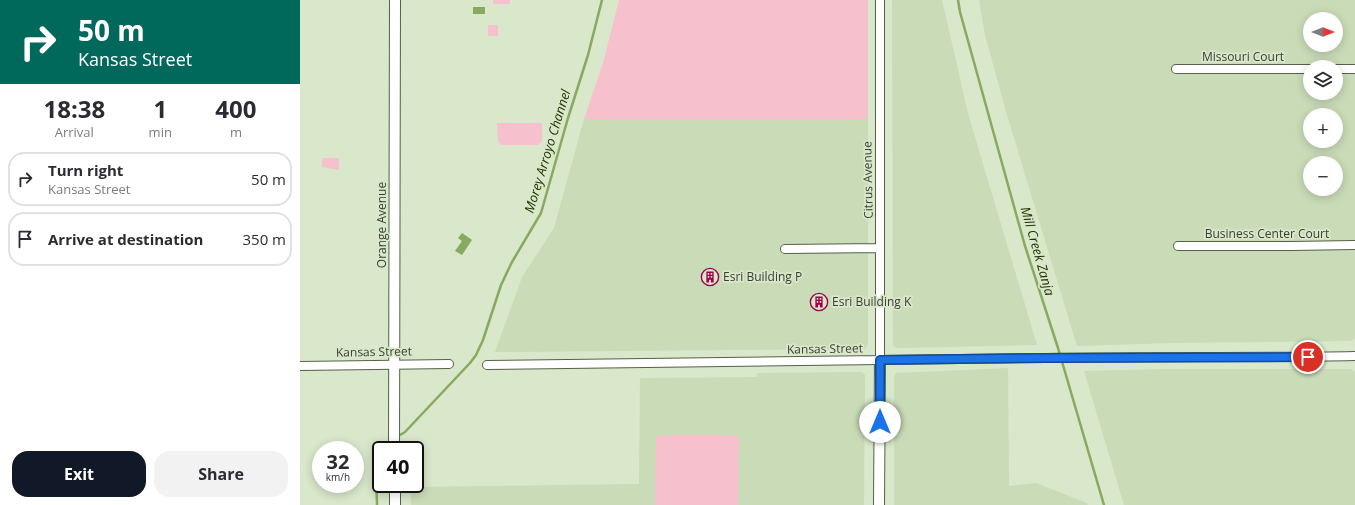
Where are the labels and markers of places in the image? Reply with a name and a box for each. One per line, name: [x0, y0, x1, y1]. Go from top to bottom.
building icon: Esri Building P: [700, 267, 720, 287]
place label: Esri Building P: [723, 268, 802, 285]
building icon: Esri Building K: [809, 292, 829, 312]
place label: Esri Building K: [832, 293, 912, 310]
pin: [1291, 340, 1325, 374]

